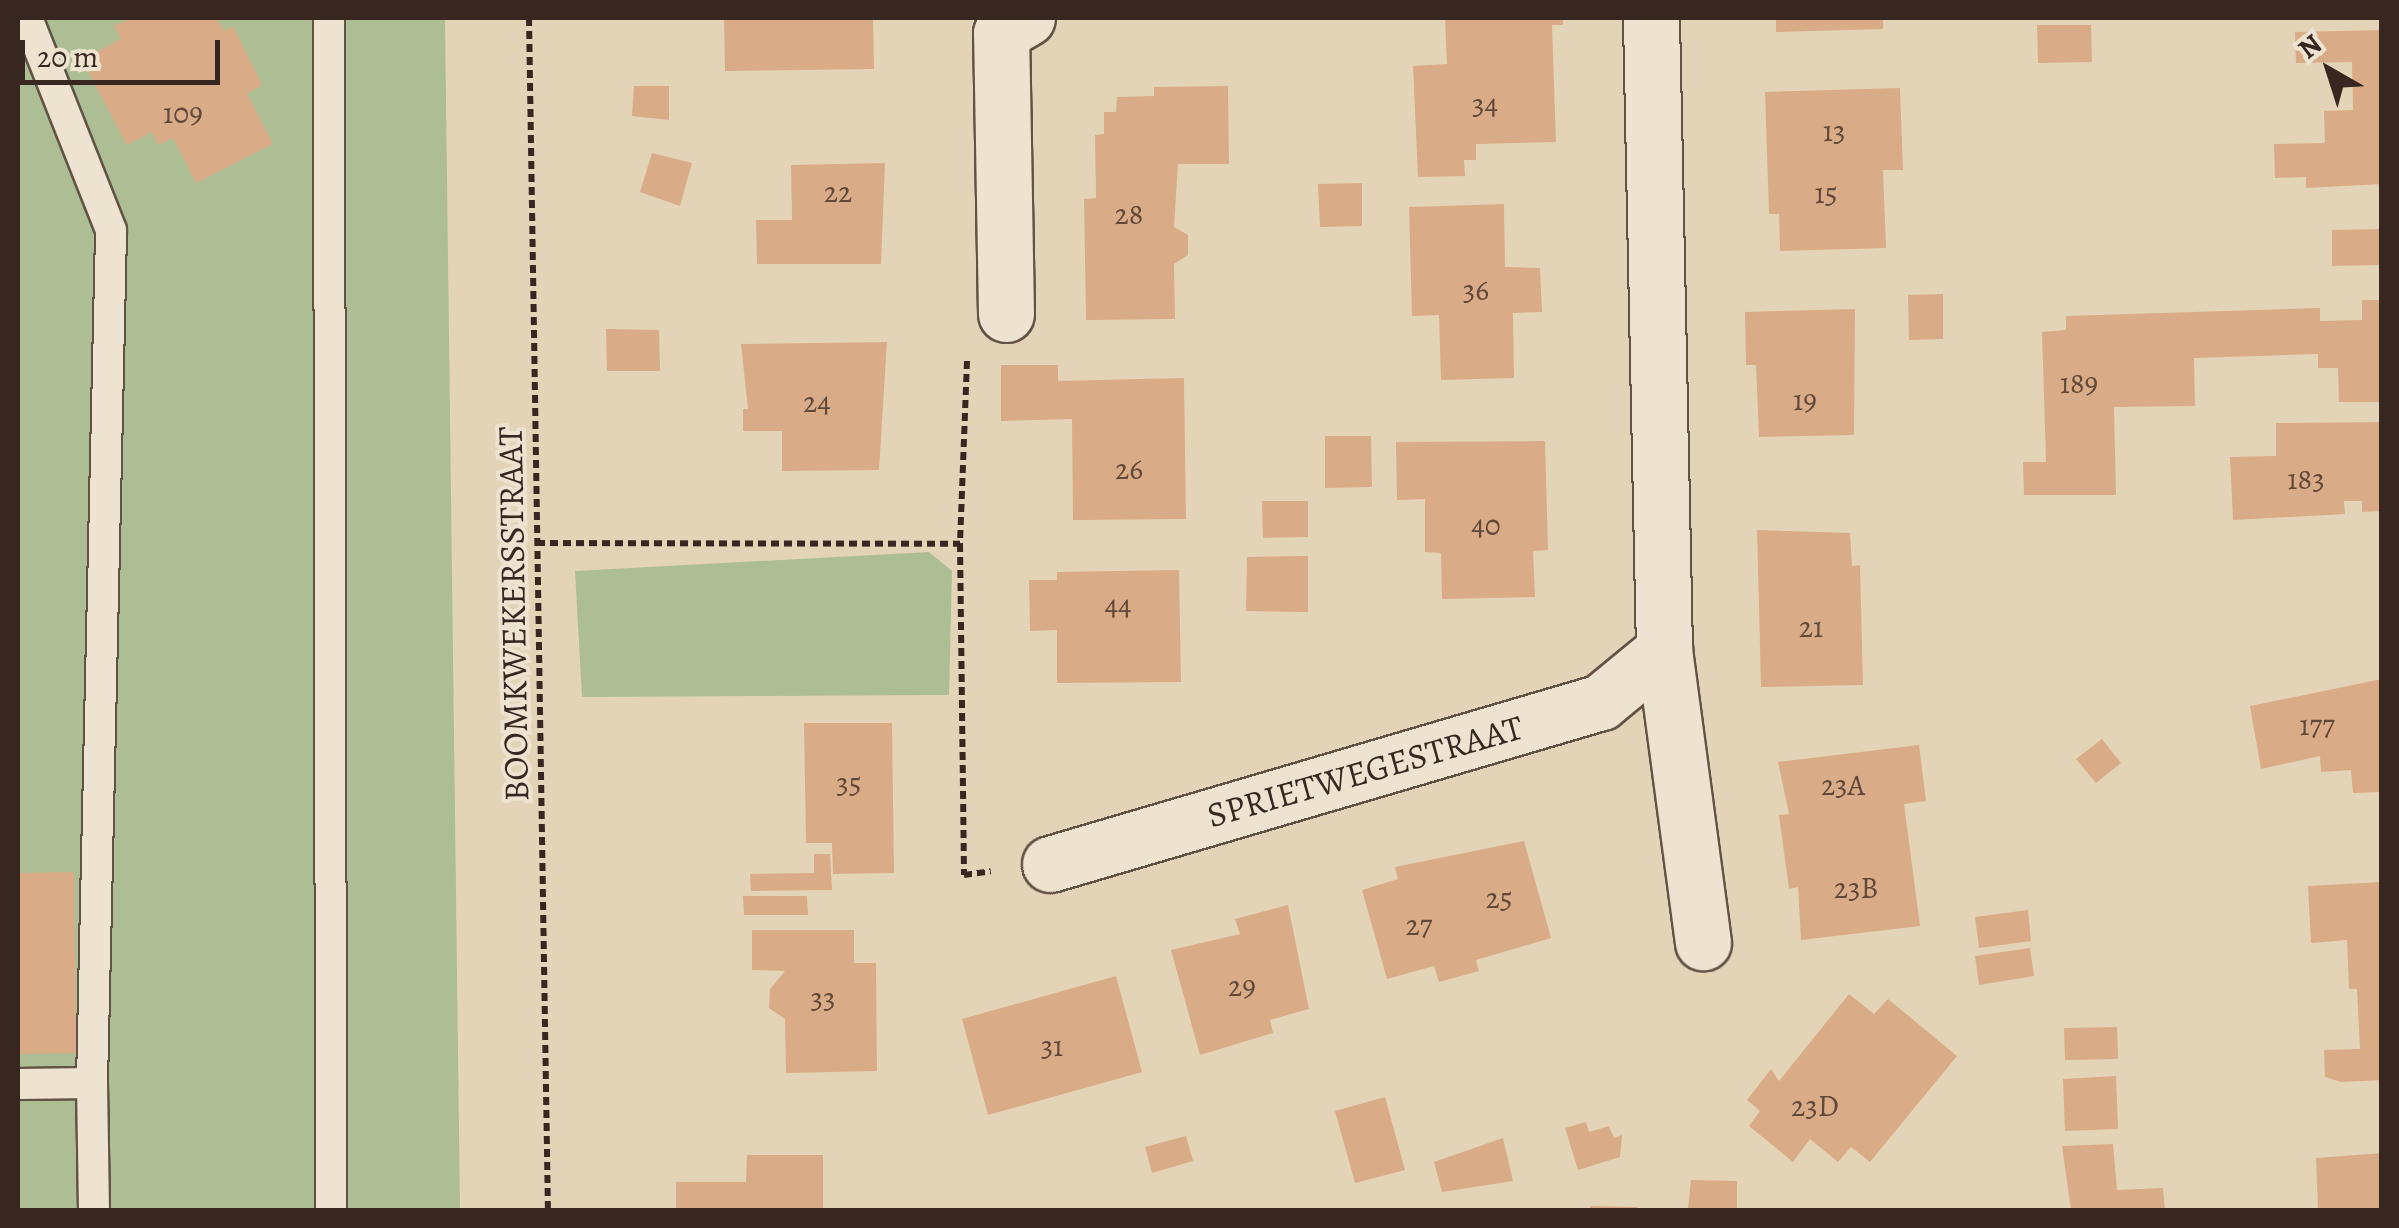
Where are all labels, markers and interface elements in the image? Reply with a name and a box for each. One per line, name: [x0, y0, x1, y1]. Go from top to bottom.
scale bar: [25, 20, 225, 82]
north arrow: [2279, 20, 2379, 120]
text: N: [2290, 26, 2330, 68]
text: 20 m: [37, 37, 98, 77]
house number: 34: [1472, 86, 1498, 122]
house number: 109: [163, 95, 203, 131]
house number: 13: [1823, 113, 1845, 149]
house number: 22: [824, 174, 852, 210]
house number: 15: [1814, 175, 1838, 211]
house number: 28: [1115, 196, 1143, 232]
house number: 36: [1463, 272, 1489, 308]
house number: 189: [2060, 365, 2098, 401]
house number: 19: [1793, 382, 1817, 418]
house number: 24: [803, 384, 831, 420]
street label: BOOMKWEKERSSTRAAT: [489, 426, 537, 802]
house number: 26: [1115, 451, 1143, 487]
house number: 183: [2287, 461, 2325, 497]
house number: 40: [1471, 507, 1501, 543]
house number: 44: [1104, 587, 1132, 623]
house number: 21: [1799, 609, 1823, 645]
street label: SPRIETWEGESTRAAT: [1202, 706, 1528, 836]
house number: 177: [2299, 707, 2335, 743]
house number: 35: [836, 765, 862, 801]
house number: 23A: [1821, 767, 1865, 803]
house number: 23B: [1834, 870, 1878, 906]
house number: 25: [1485, 880, 1513, 916]
house number: 27: [1406, 907, 1432, 943]
house number: 29: [1228, 968, 1256, 1004]
house number: 33: [811, 980, 835, 1016]
house number: 31: [1041, 1028, 1063, 1064]
house number: 23D: [1791, 1088, 1839, 1124]

